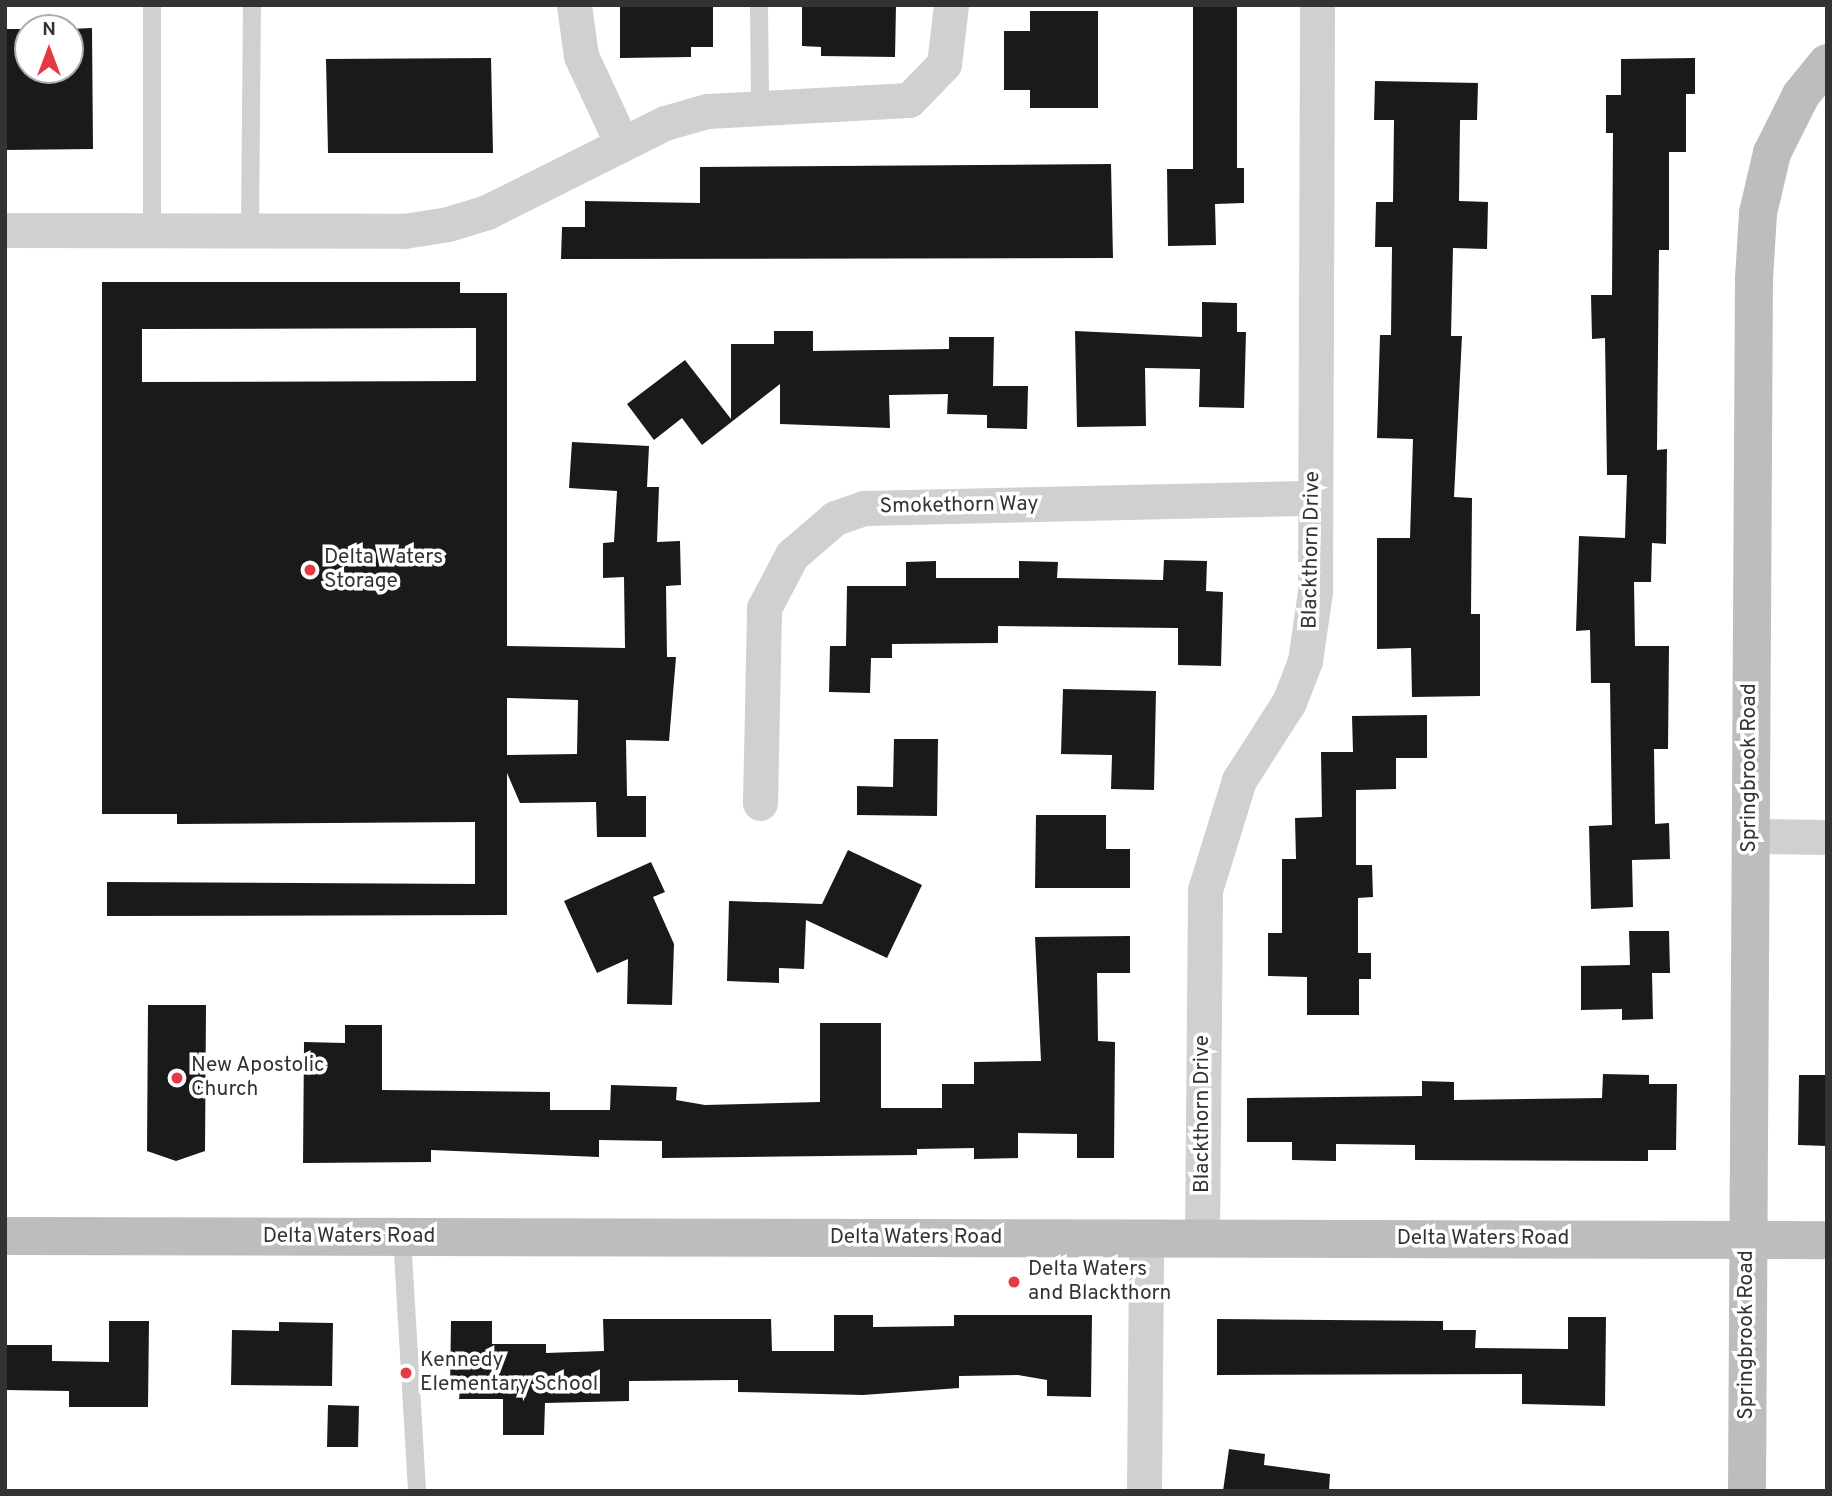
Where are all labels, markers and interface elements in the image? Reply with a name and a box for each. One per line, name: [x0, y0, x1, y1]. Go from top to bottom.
north arrow: [14, 14, 84, 84]
text: N: [42, 18, 56, 42]
street label: Blackthorn Drive: [1298, 471, 1326, 629]
street label: Smokethorn Way: [879, 492, 1039, 520]
place label: Delta Waters Storage: [324, 545, 444, 595]
marker: Delta Waters Storage: [302, 562, 318, 578]
street label: Springbrook Road: [1737, 683, 1763, 853]
street label: Blackthorn Drive: [1190, 1035, 1216, 1193]
place label: New Apostolic Church: [191, 1053, 325, 1103]
marker: New Apostolic Church: [169, 1070, 185, 1086]
street label: Delta Waters Road: [262, 1224, 436, 1250]
street label: Delta Waters Road: [829, 1225, 1003, 1251]
street label: Delta Waters Road: [1396, 1226, 1570, 1252]
street label: Springbrook Road: [1734, 1250, 1760, 1420]
place label: Delta Waters and Blackthorn: [1028, 1257, 1171, 1307]
marker: Delta Waters and Blackthorn: [1006, 1274, 1022, 1290]
place label: Kennedy Elementary School: [420, 1348, 598, 1398]
marker: Kennedy Elementary School: [398, 1365, 414, 1381]

